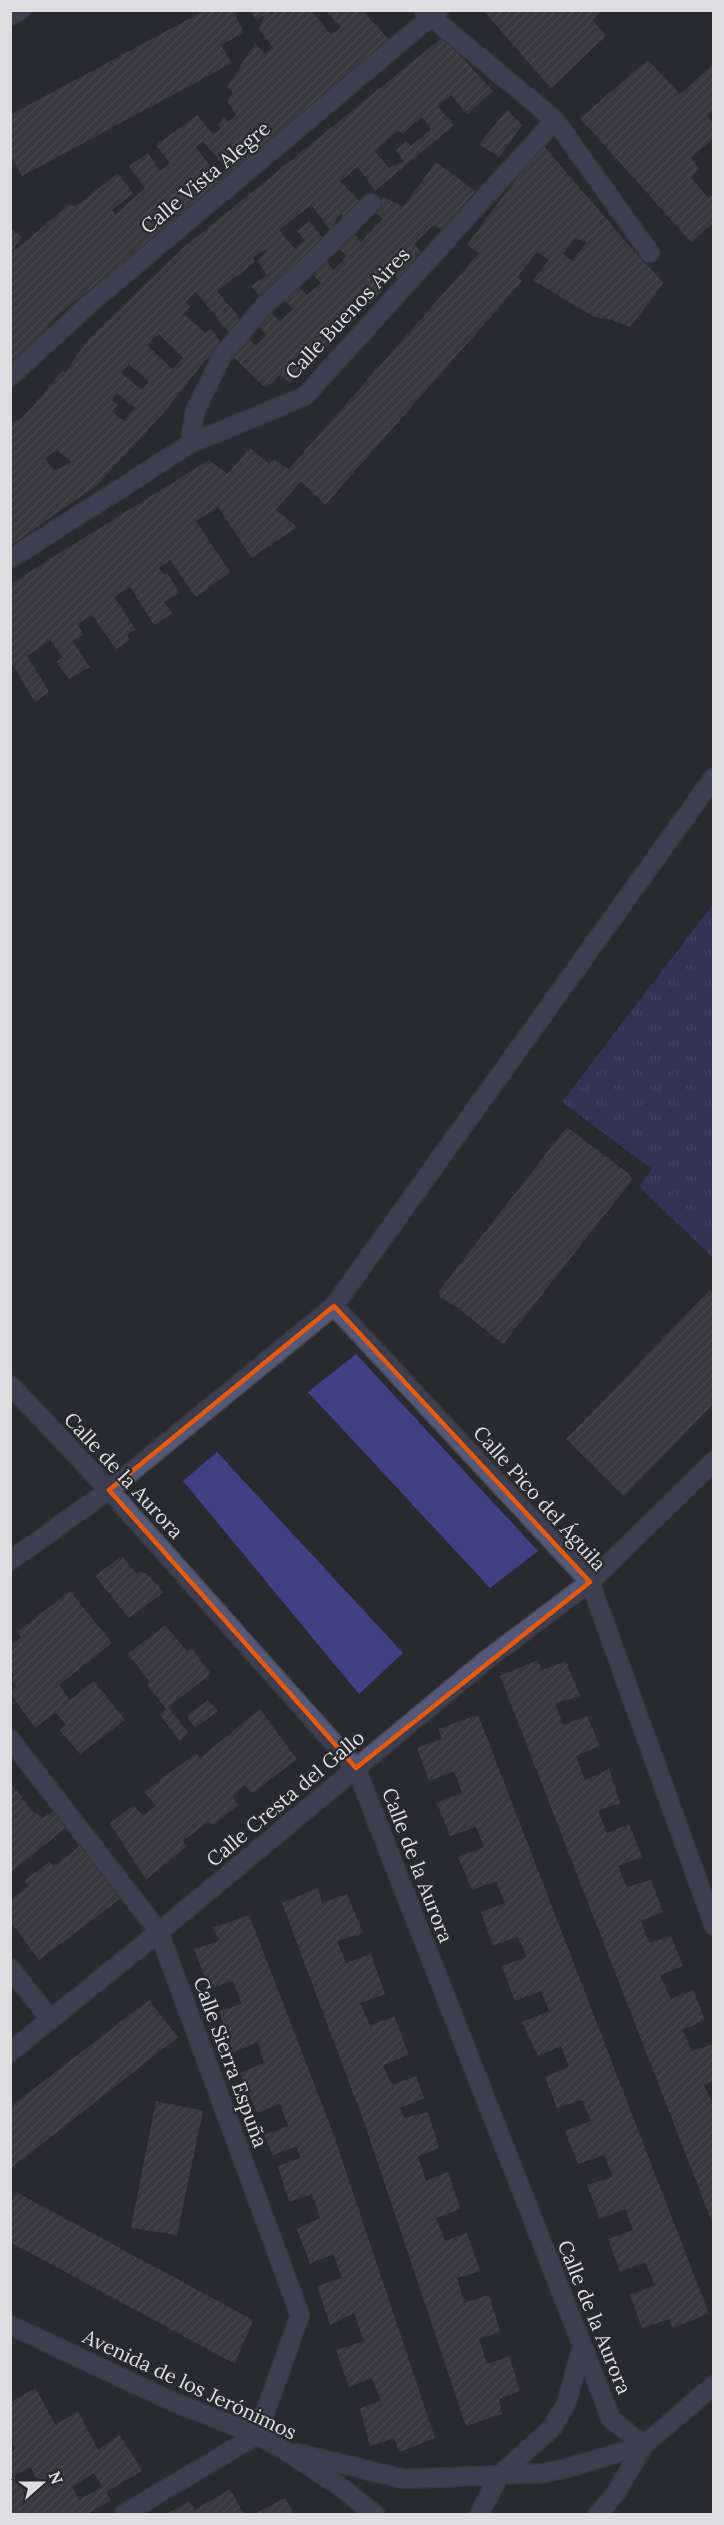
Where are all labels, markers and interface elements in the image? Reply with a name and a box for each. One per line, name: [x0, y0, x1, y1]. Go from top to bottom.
street label: Calle Vista Alegre: [135, 115, 275, 238]
street label: Calle Buenos Aires: [279, 242, 415, 384]
street label: Calle de la Aurora: [59, 1407, 189, 1543]
street label: Calle Pico del Águila: [468, 1420, 612, 1576]
street label: Calle Cresta del Gallo: [201, 1725, 369, 1871]
street label: Calle de la Aurora: [377, 1784, 459, 1946]
street label: Calle Sierra Espuña: [189, 1973, 273, 2151]
street label: Calle de la Aurora: [553, 2236, 637, 2398]
street label: Avenida de los Jerónimos: [78, 2323, 301, 2445]
north arrow: [12, 2453, 72, 2513]
text: N: [44, 2468, 68, 2487]

